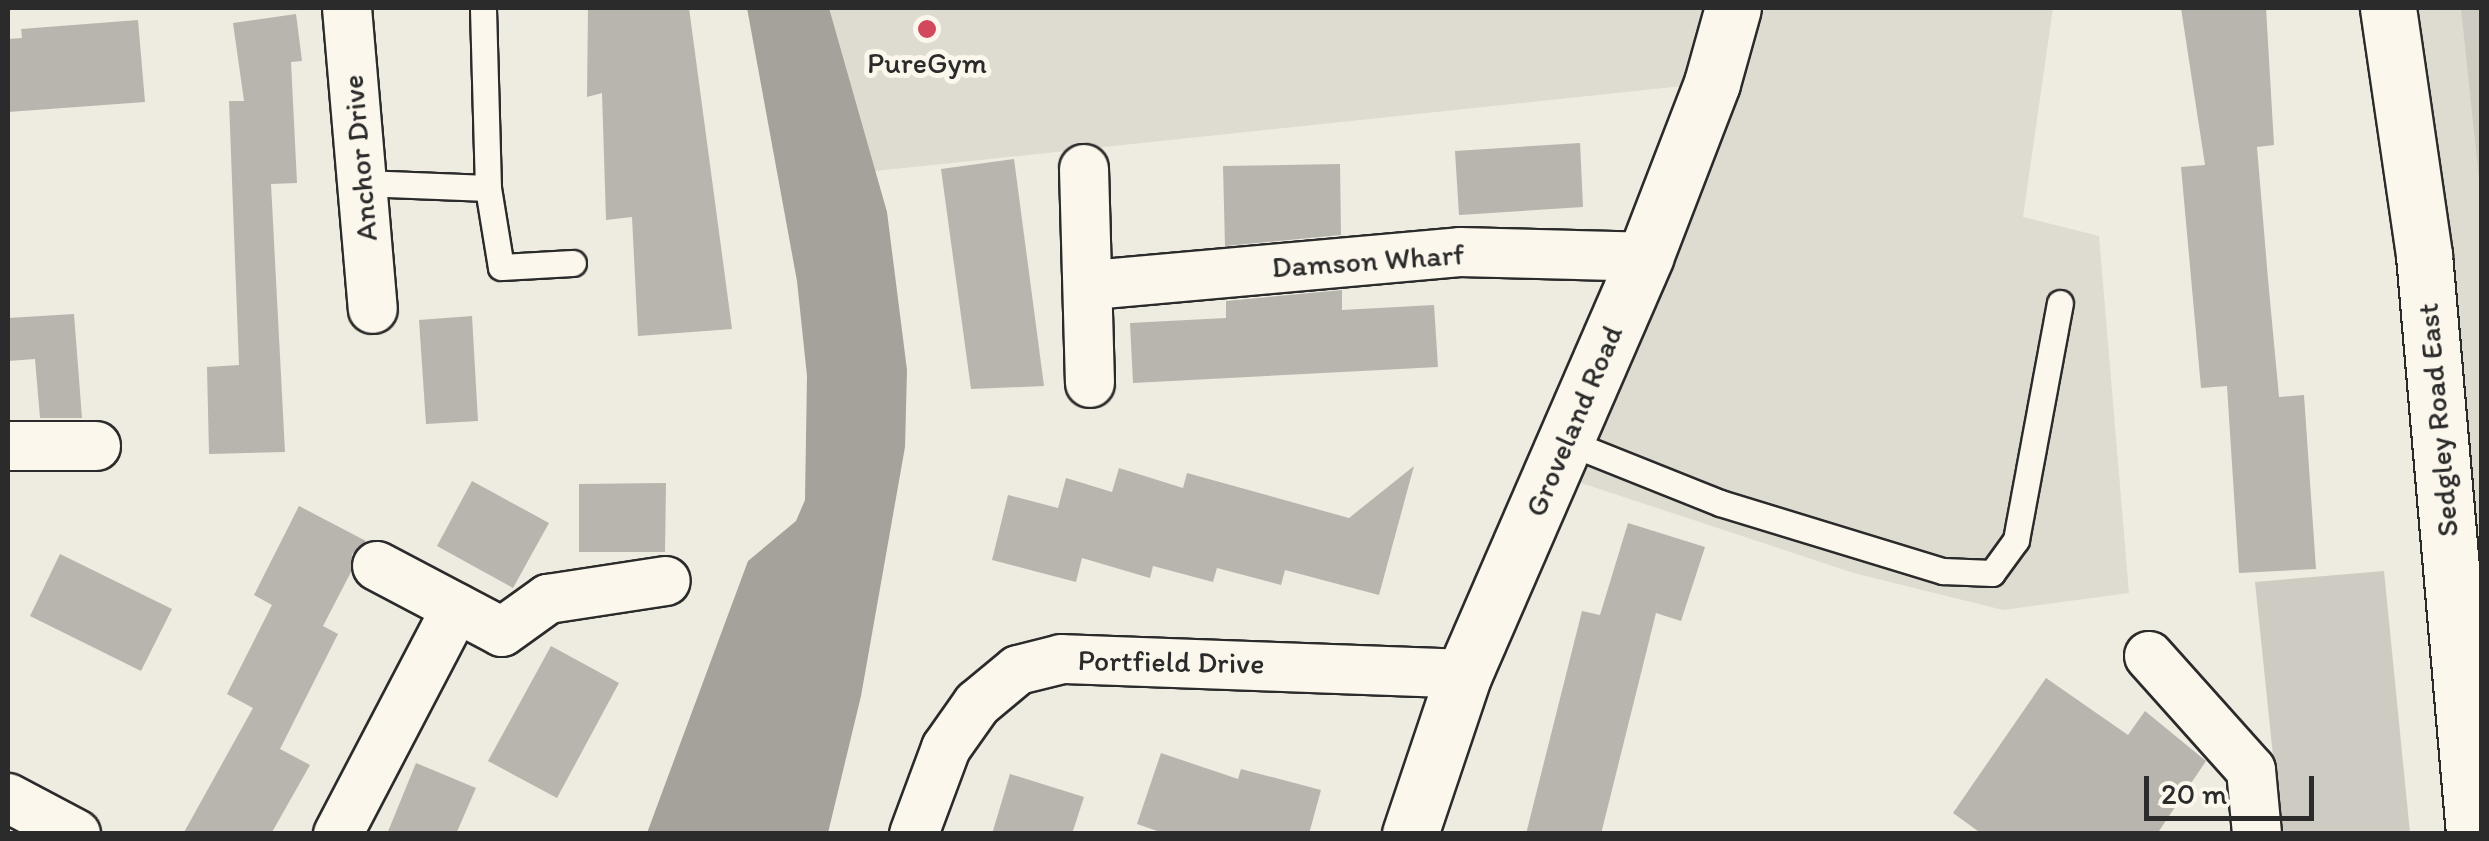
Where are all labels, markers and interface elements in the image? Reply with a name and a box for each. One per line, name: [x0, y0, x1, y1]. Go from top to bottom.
marker: PureGym: [916, 18, 938, 40]
place label: PureGym: [867, 45, 987, 81]
street label: Anchor Drive: [335, 73, 385, 243]
street label: Damson Wharf: [1270, 236, 1466, 286]
street label: Sedgley Road East: [2410, 302, 2466, 538]
street label: Groveland Road: [1517, 320, 1631, 522]
street label: Portfield Drive: [1077, 642, 1265, 682]
scale bar: [2149, 756, 2319, 818]
text: 20 m: [2161, 775, 2227, 812]

